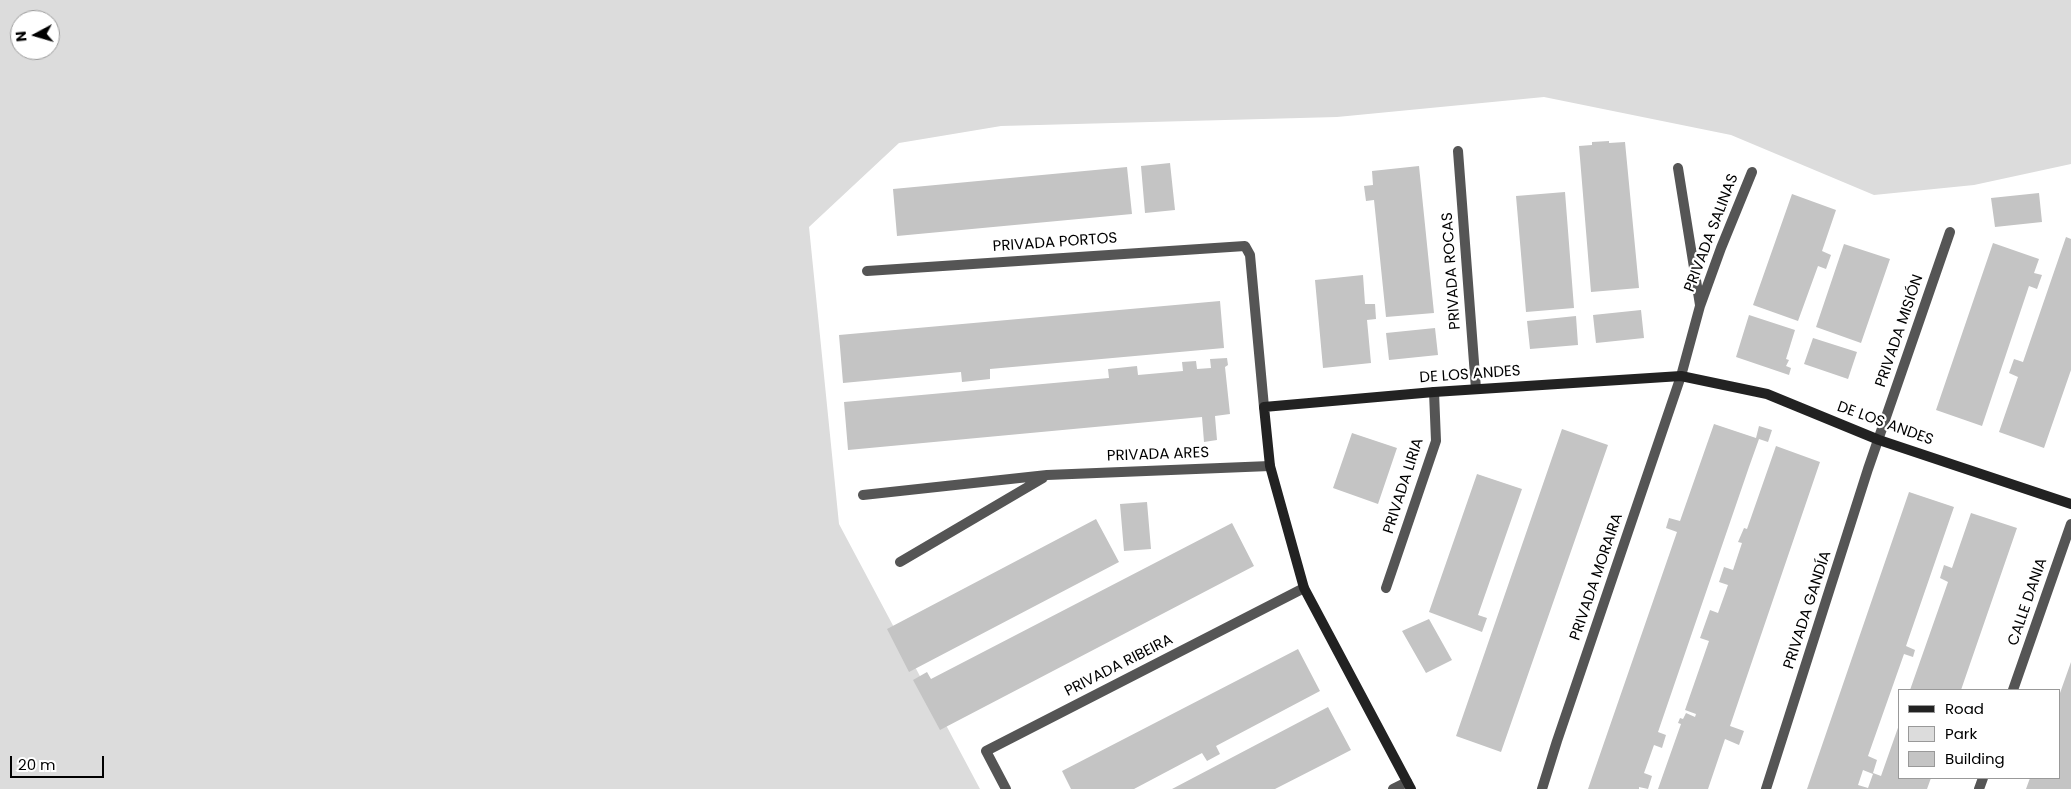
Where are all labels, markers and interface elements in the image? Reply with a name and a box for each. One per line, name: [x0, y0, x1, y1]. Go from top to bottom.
north arrow: [10, 10, 60, 60]
text: N: [11, 30, 32, 43]
street label: PRIVADA SALINAS: [1681, 171, 1743, 295]
street label: PRIVADA ROCAS: [1439, 212, 1465, 330]
street label: PRIVADA PORTOS: [992, 230, 1118, 256]
street label: PRIVADA MISIÓN: [1872, 272, 1928, 390]
street label: DE LOS ANDES: [1419, 362, 1521, 388]
street label: DE LOS ANDES: [1834, 398, 1936, 450]
street label: PRIVADA LIRIA: [1380, 436, 1428, 536]
street label: PRIVADA ARES: [1107, 444, 1209, 466]
street label: PRIVADA MORAIRA: [1567, 511, 1627, 643]
street label: PRIVADA GANDÍA: [1780, 549, 1836, 671]
street label: CALLE DANIA: [2005, 556, 2051, 648]
street label: PRIVADA RIBEIRA: [1062, 631, 1176, 701]
legend: [1898, 689, 2061, 779]
text: Road: [1945, 698, 1984, 719]
text: Park: [1945, 723, 1977, 744]
scale bar: [12, 746, 106, 778]
text: Building: [1945, 748, 2005, 769]
text: 20 m: [18, 754, 56, 775]

